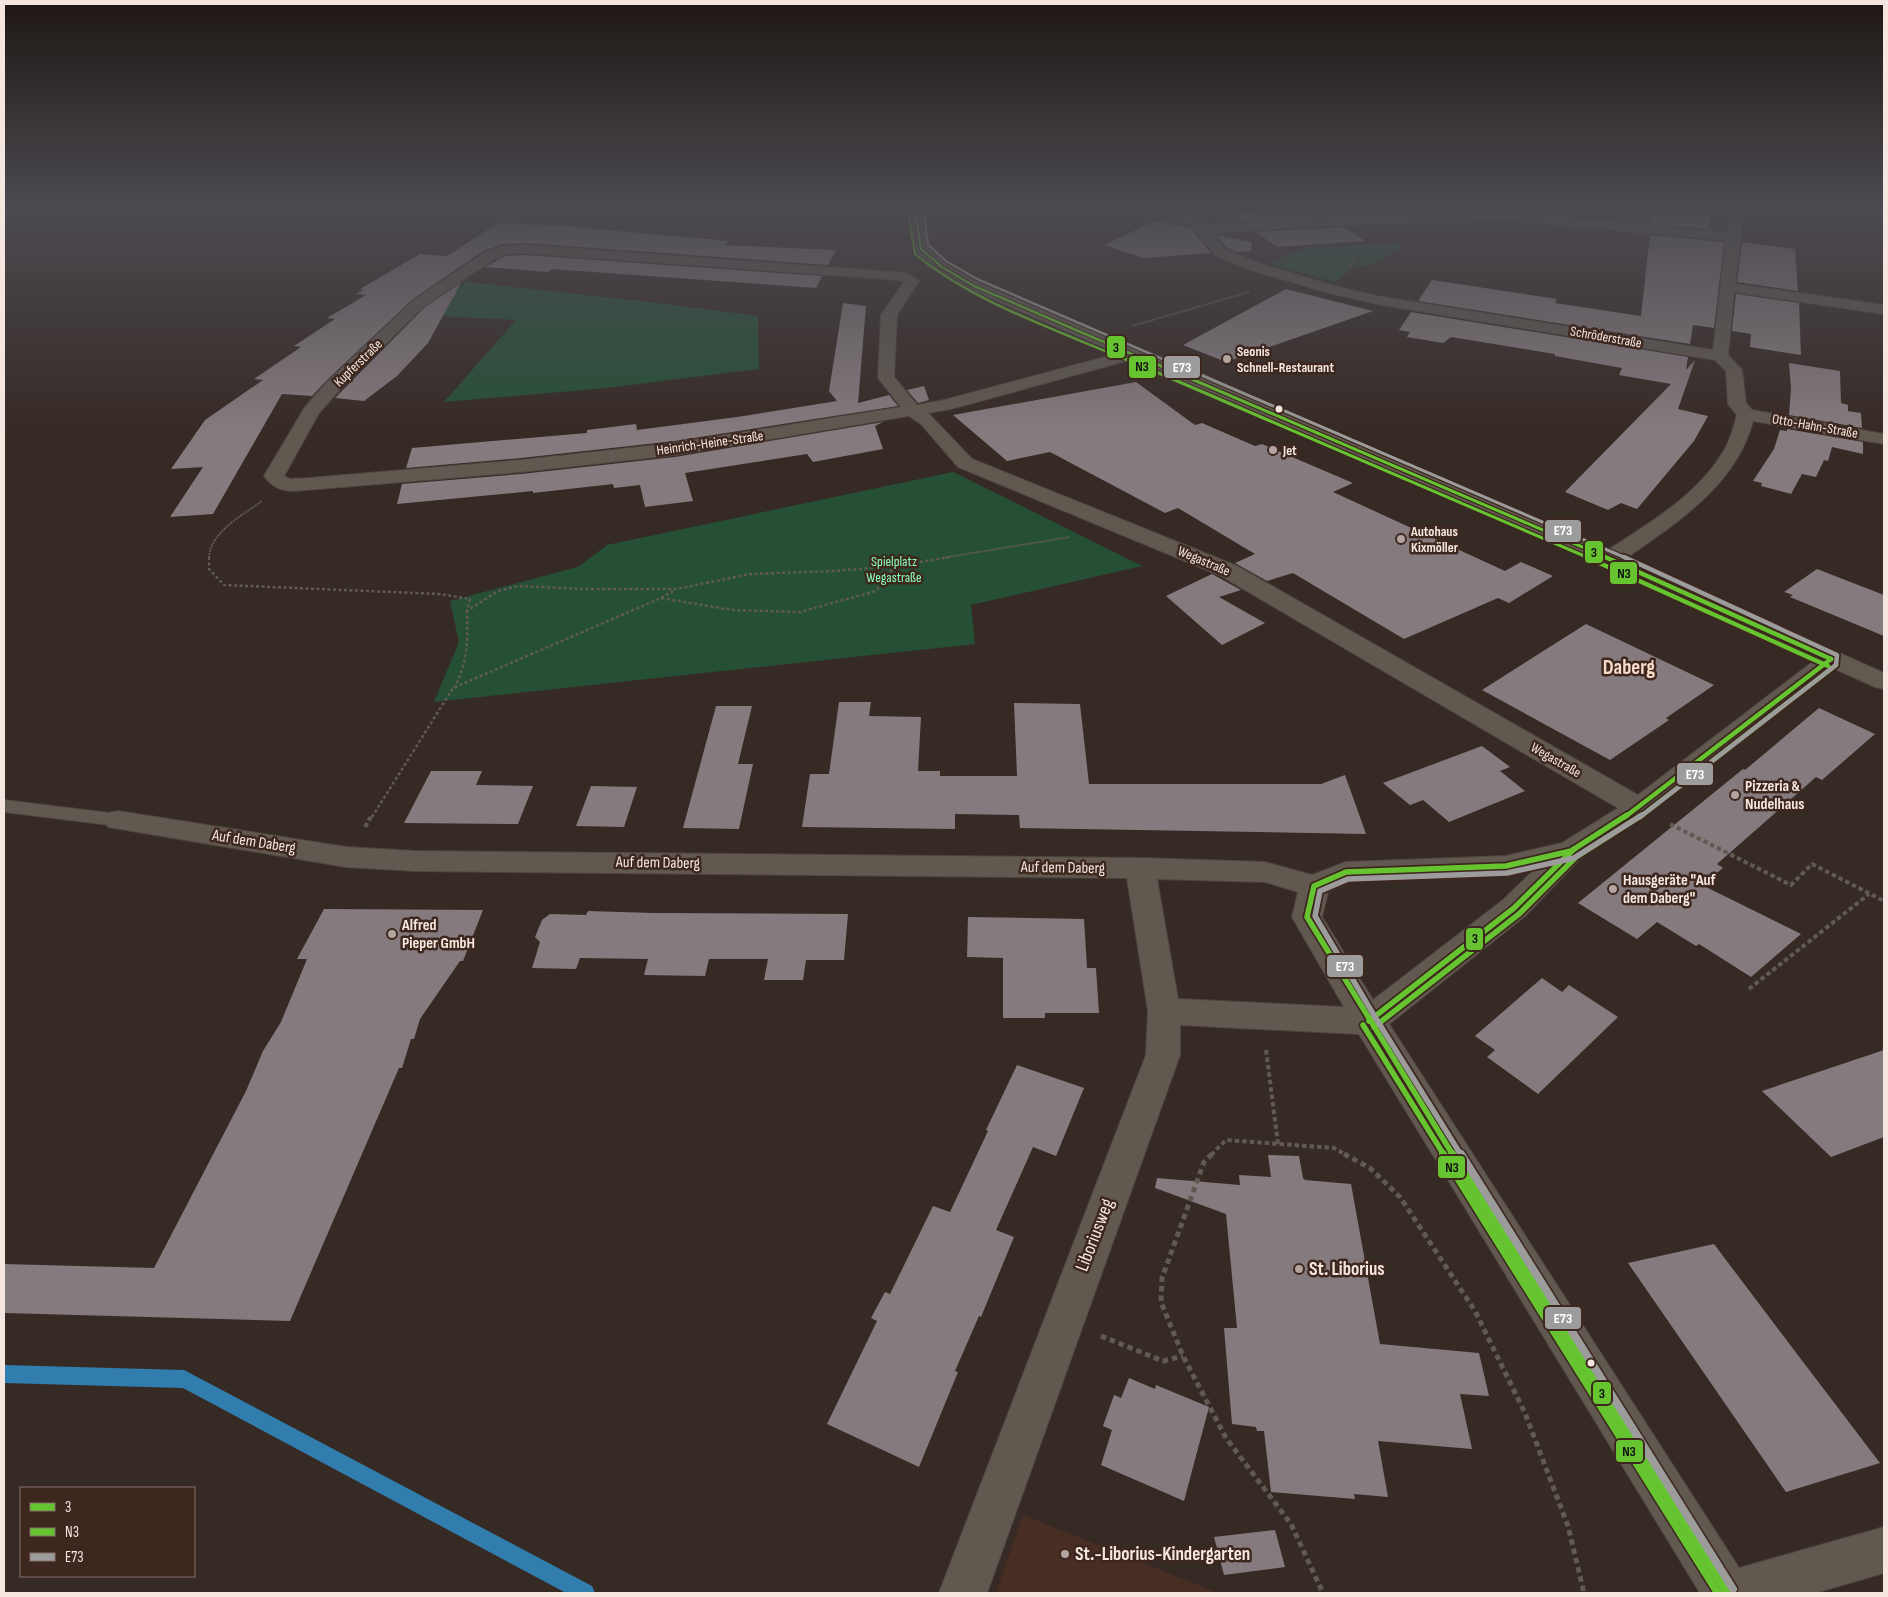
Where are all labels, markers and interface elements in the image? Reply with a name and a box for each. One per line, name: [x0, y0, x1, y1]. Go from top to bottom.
street label: Schröderstraße: [1569, 322, 1643, 352]
line badge: 3: [1106, 335, 1126, 359]
street label: Kupferstraße: [330, 336, 386, 390]
text: 3: [1113, 339, 1119, 356]
place label: Seonis Schnell-Restaurant: [1237, 343, 1334, 376]
marker: Seonis Schnell-Restaurant: [1221, 353, 1233, 365]
line badge: N3: [1128, 355, 1157, 379]
line badge: E73: [1163, 355, 1201, 379]
text: N3: [1135, 358, 1149, 375]
text: E73: [1173, 359, 1191, 376]
unlabelled marker: [1274, 404, 1284, 414]
street label: Otto-Hahn-Straße: [1771, 410, 1859, 442]
street label: Heinrich-Heine-Straße: [656, 427, 764, 459]
place label: Jet: [1282, 442, 1297, 459]
marker: Jet: [1267, 444, 1279, 456]
line badge: E73: [1544, 519, 1582, 543]
text: E73: [1554, 522, 1572, 539]
place label: Autohaus Kixmöller: [1410, 523, 1459, 556]
marker: Autohaus Kixmöller: [1395, 533, 1407, 545]
line badge: 3: [1584, 540, 1604, 564]
street label: Wegastraße: [1175, 542, 1233, 580]
text: 3: [1591, 544, 1597, 561]
park label: Spielplatz Wegastraße: [866, 553, 922, 586]
line badge: N3: [1609, 561, 1638, 585]
text: N3: [1617, 565, 1631, 582]
district label: Daberg: [1603, 655, 1655, 680]
street label: Wegastraße: [1528, 739, 1584, 781]
line badge: E73: [1676, 762, 1714, 786]
text: E73: [1686, 766, 1704, 783]
place label: Pizzeria & Nudelhaus: [1745, 777, 1804, 814]
marker: Pizzeria & Nudelhaus: [1729, 789, 1741, 801]
street label: Auf dem Daberg: [210, 826, 297, 858]
street label: Auf dem Daberg: [615, 853, 700, 873]
street label: Auf dem Daberg: [1020, 858, 1105, 878]
place label: Hausgeräte "Auf dem Daberg": [1623, 871, 1716, 908]
marker: Hausgeräte "Auf dem Daberg": [1607, 883, 1619, 895]
place label: Alfred Pieper GmbH: [401, 916, 475, 953]
line badge: 3: [1465, 927, 1484, 951]
marker: Alfred Pieper GmbH: [386, 928, 398, 940]
text: 3: [1472, 930, 1478, 947]
line badge: E73: [1326, 954, 1364, 978]
text: E73: [1336, 958, 1354, 975]
line badge: N3: [1437, 1155, 1466, 1179]
text: N3: [1445, 1159, 1459, 1176]
street label: Liboriusweg: [1071, 1195, 1119, 1275]
place label: St. Liborius: [1309, 1258, 1385, 1281]
marker: St. Liborius: [1293, 1263, 1305, 1275]
line badge: E73: [1544, 1306, 1582, 1330]
text: E73: [1554, 1310, 1572, 1327]
unlabelled marker: [1586, 1358, 1596, 1368]
line badge: 3: [1592, 1381, 1612, 1405]
text: 3: [1599, 1385, 1605, 1402]
line badge: N3: [1615, 1439, 1644, 1463]
text: N3: [1622, 1443, 1636, 1460]
legend: [20, 1487, 195, 1577]
text: 3: [65, 1498, 71, 1517]
text: N3: [65, 1523, 79, 1542]
place label: St.-Liborius-Kindergarten: [1075, 1543, 1250, 1566]
text: E73: [65, 1548, 83, 1567]
marker: St.-Liborius-Kindergarten: [1059, 1548, 1071, 1560]

